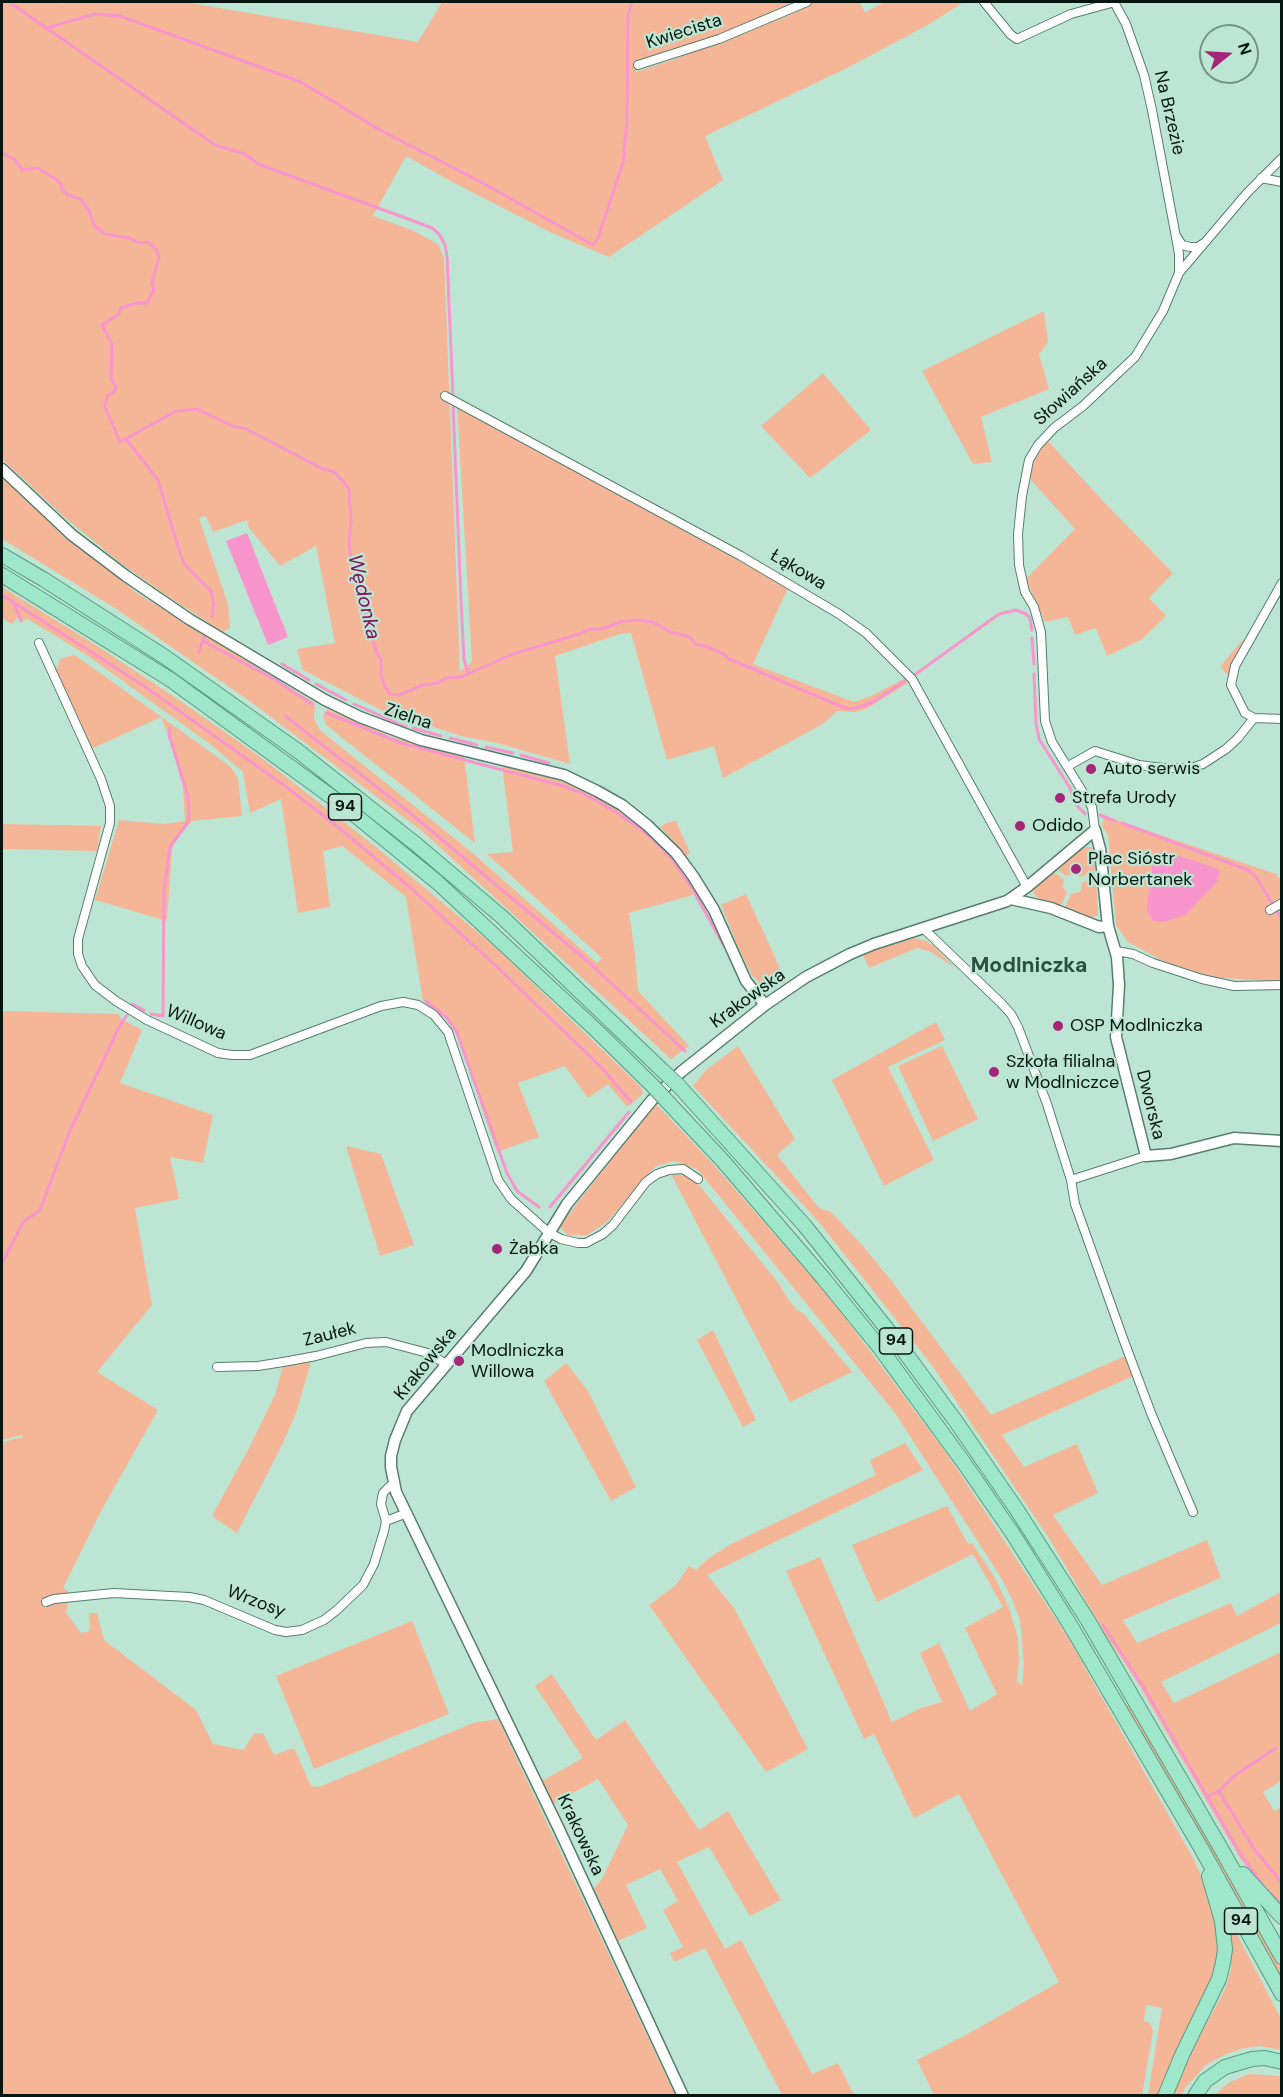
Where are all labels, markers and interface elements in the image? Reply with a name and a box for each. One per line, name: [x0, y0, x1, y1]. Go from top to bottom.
street label: Kwiecista: [643, 10, 725, 54]
north arrow: [1199, 24, 1259, 84]
text: N: [1233, 40, 1256, 58]
street label: Na Brzezie: [1149, 69, 1189, 157]
street label: Słowiańska: [1030, 353, 1112, 431]
street label: Łąkowa: [766, 545, 830, 595]
water label: Wędonka: [342, 552, 384, 642]
street label: Zielna: [382, 699, 434, 735]
place label: Auto serwis: [1103, 758, 1200, 780]
marker: Auto serwis: [1084, 762, 1098, 776]
place label: Strefa Urody: [1072, 787, 1176, 809]
marker: Strefa Urody: [1053, 791, 1067, 805]
road number: 94: [328, 794, 362, 820]
place label: Odido: [1032, 815, 1083, 837]
marker: Odido: [1013, 819, 1027, 833]
place label: Plac Sióstr Norbertanek: [1088, 848, 1192, 890]
marker: Plac Sióstr Norbertanek: [1069, 862, 1083, 876]
district label: Modlniczka: [971, 953, 1087, 979]
street label: Krakowska: [706, 965, 790, 1033]
street label: Willowa: [163, 1001, 229, 1045]
place label: OSP Modlniczka: [1070, 1015, 1203, 1037]
marker: OSP Modlniczka: [1051, 1019, 1065, 1033]
place label: Szkoła filialna w Modlniczce: [1006, 1051, 1119, 1094]
marker: Szkoła filialna w Modlniczce: [987, 1065, 1001, 1079]
street label: Dworska: [1131, 1068, 1169, 1142]
place label: Żabka: [509, 1238, 559, 1260]
marker: Żabka: [490, 1242, 504, 1256]
street label: Zaułek: [301, 1318, 359, 1352]
street label: Krakowska: [390, 1323, 462, 1405]
road number: 94: [880, 1328, 912, 1354]
place label: Modlniczka Willowa: [471, 1340, 564, 1382]
marker: Modlniczka Willowa: [452, 1354, 466, 1368]
street label: Wrzosy: [223, 1581, 289, 1623]
street label: Krakowska: [552, 1791, 608, 1879]
road number: 94: [1224, 1908, 1258, 1934]

